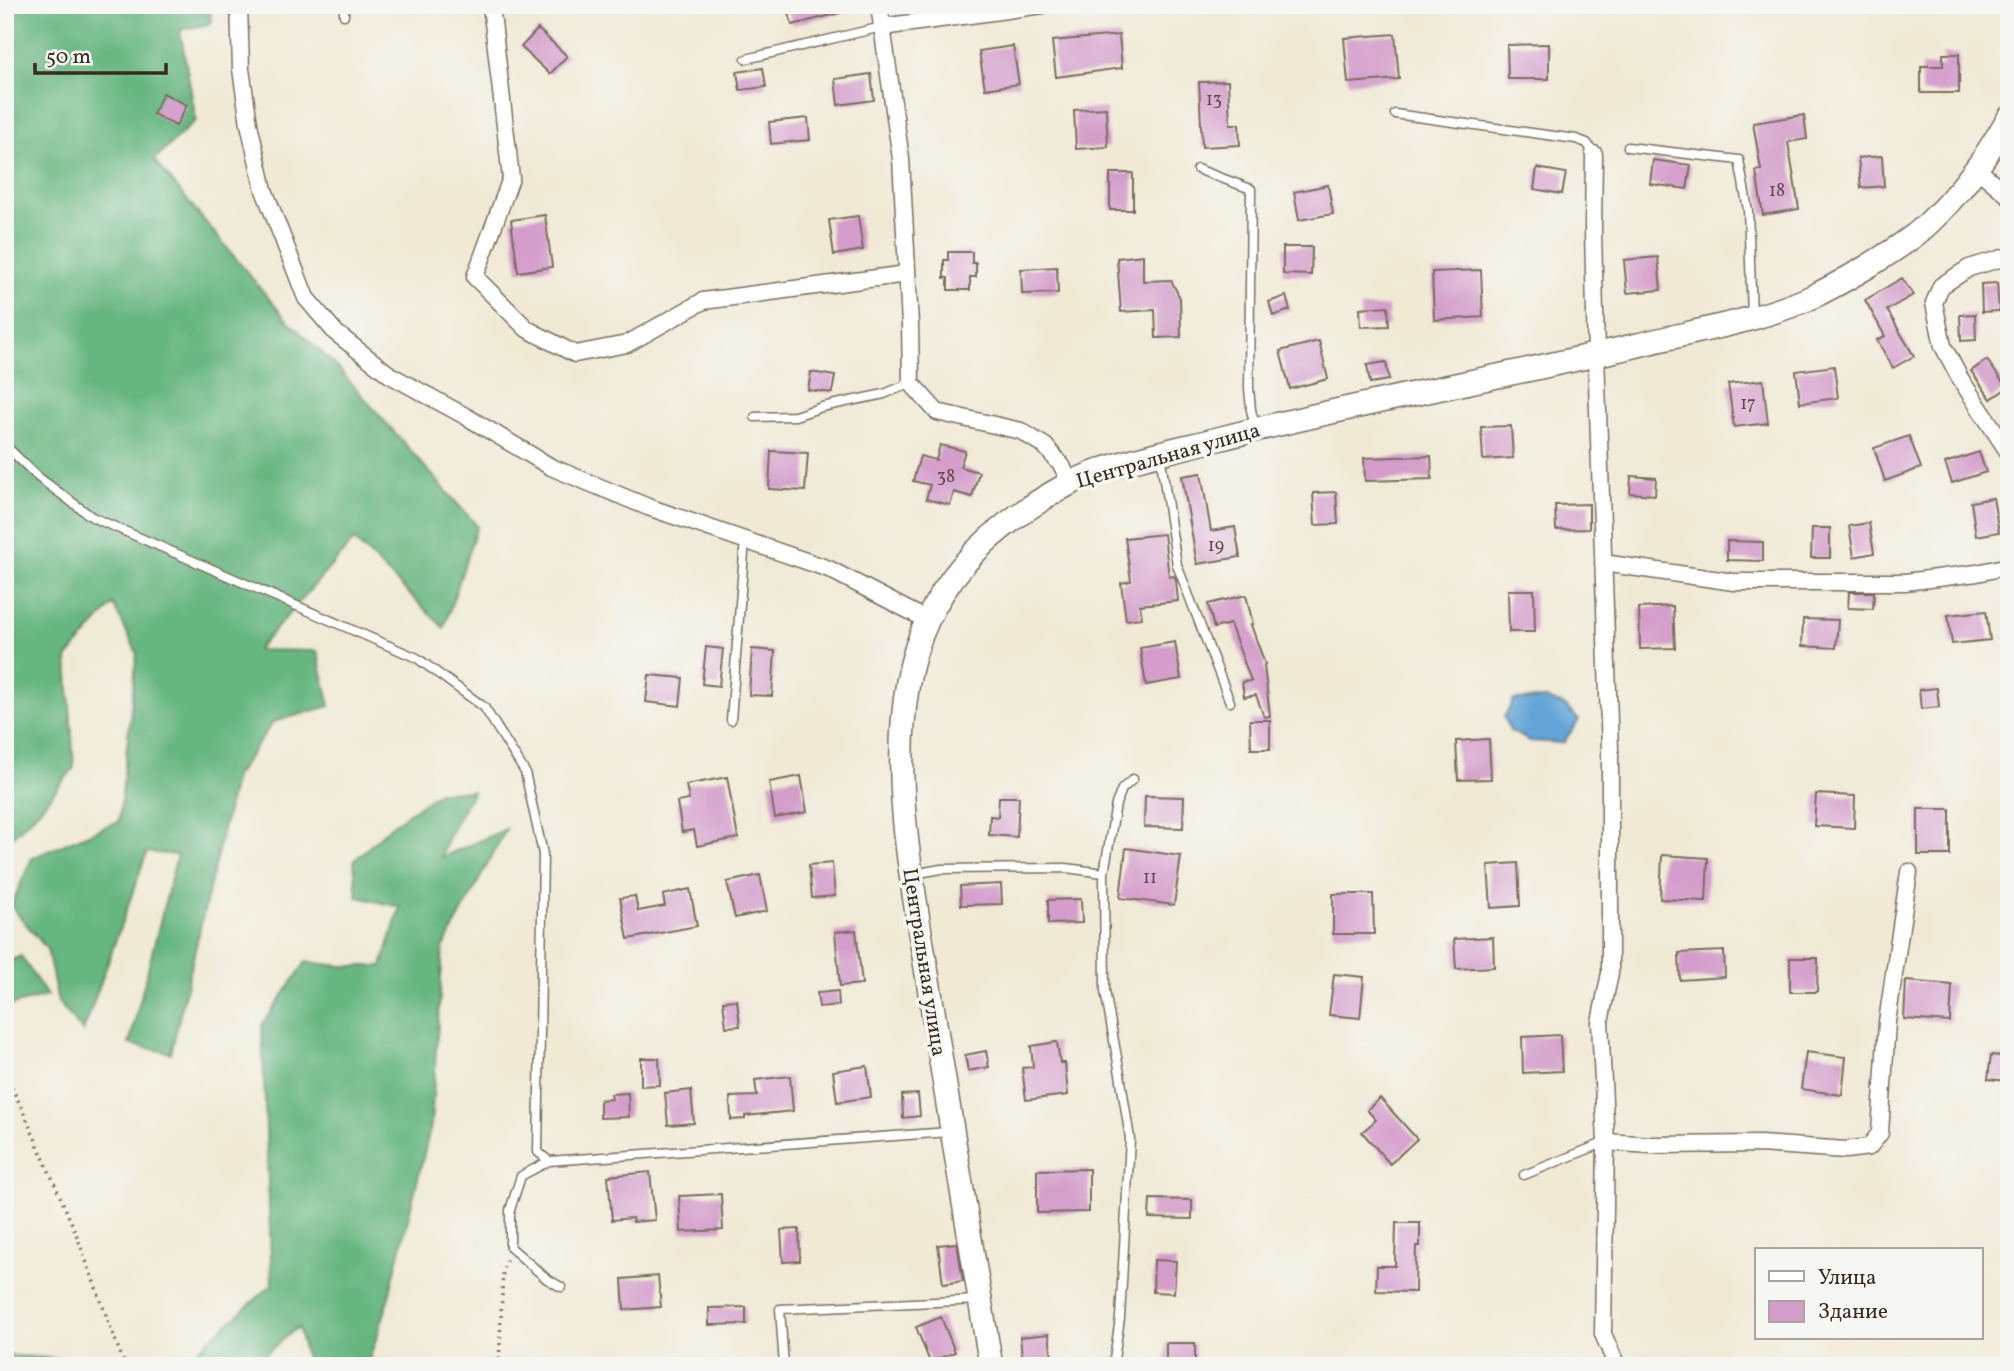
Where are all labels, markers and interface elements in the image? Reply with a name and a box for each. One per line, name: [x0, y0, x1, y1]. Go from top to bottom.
scale bar: [35, 32, 166, 76]
text: 50 m: [46, 43, 91, 72]
house number: 13: [1206, 88, 1222, 113]
house number: 18: [1769, 179, 1785, 204]
house number: 17: [1740, 392, 1756, 417]
street label: Центральная улица: [1073, 416, 1264, 497]
house number: 38: [937, 465, 955, 490]
house number: 19: [1208, 534, 1224, 559]
street label: Центральная улица: [894, 866, 953, 1058]
house number: 11: [1143, 866, 1157, 891]
legend: [1755, 1248, 1982, 1340]
text: Улица: [1818, 1264, 1876, 1293]
text: Здание: [1818, 1298, 1888, 1327]

